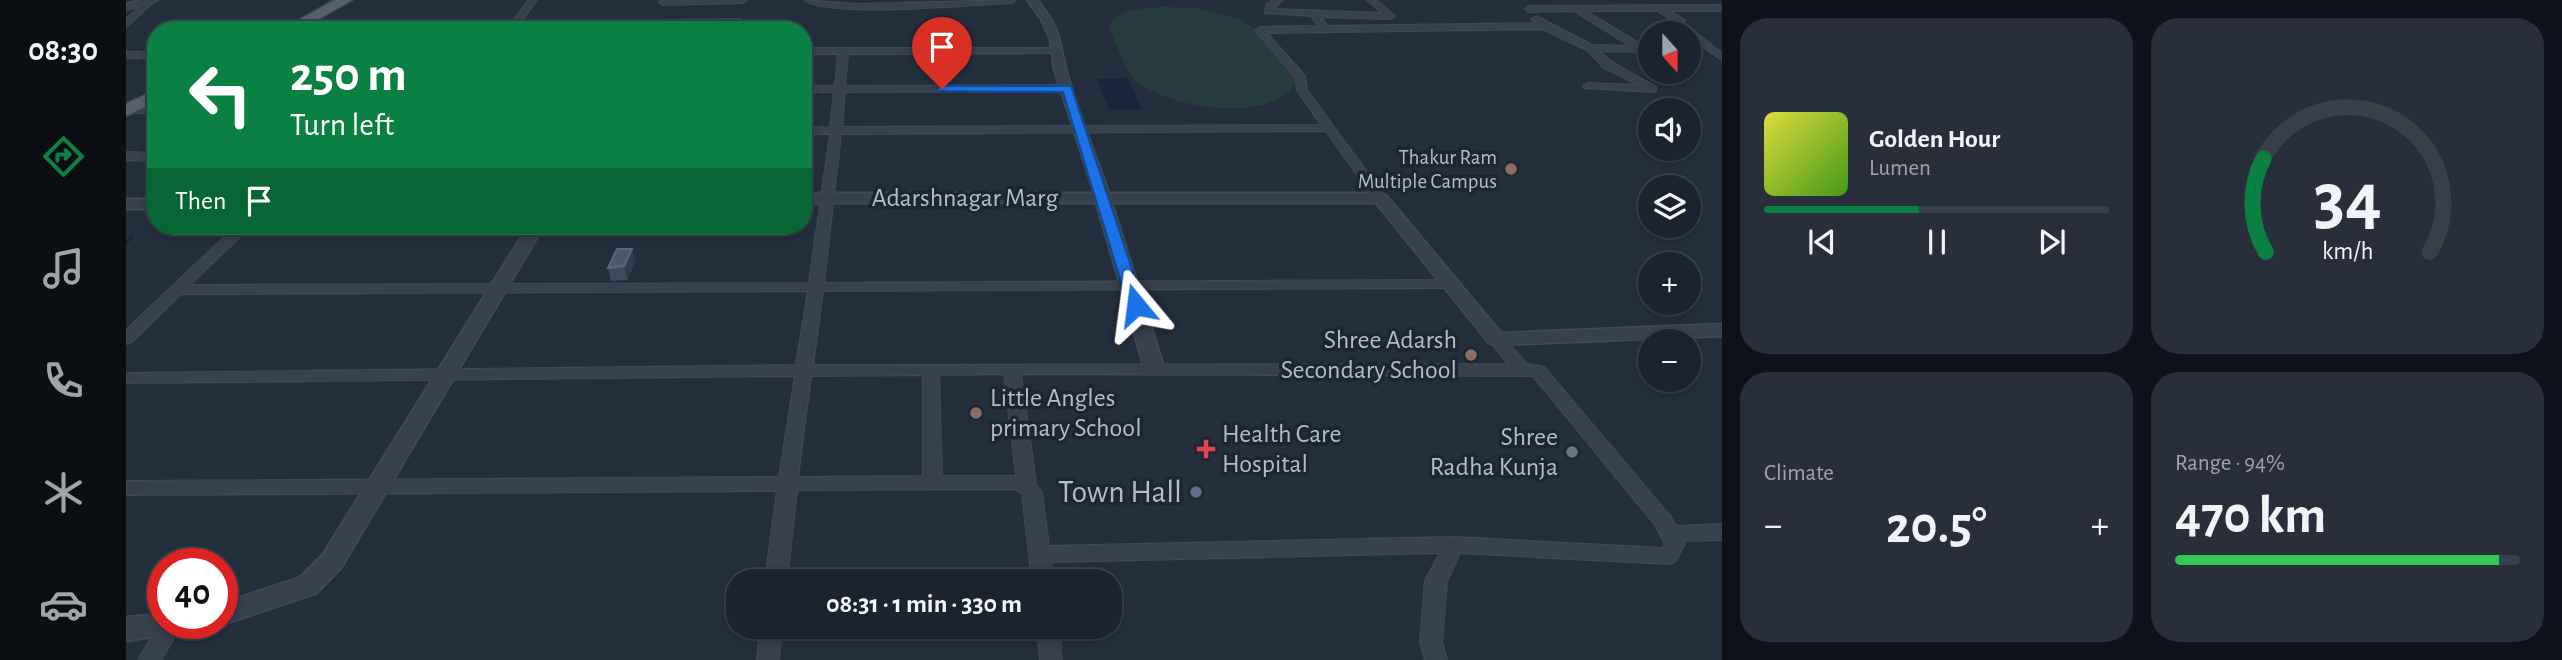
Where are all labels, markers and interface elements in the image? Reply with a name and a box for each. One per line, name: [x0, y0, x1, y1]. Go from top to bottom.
pin: [912, 17, 972, 89]
north arrow: [1638, 21, 1701, 84]
map controls: [1638, 21, 1701, 392]
icon: arrive: [923, 28, 961, 66]
text: 08:30: [28, 34, 98, 66]
icon: left: [175, 49, 266, 140]
text: 250 m: [290, 51, 407, 100]
button: sound: [1638, 98, 1701, 161]
text: Turn left: [290, 109, 394, 141]
text: Golden Hour: [1869, 126, 2000, 152]
icon: directions: [39, 132, 88, 181]
place label: Thakur Ram Multiple Campus: [1358, 147, 1497, 192]
text: Lumen: [1869, 157, 1931, 180]
marker: Thakur Ram Multiple Campus: [1503, 161, 1519, 177]
text: 34: [2314, 165, 2382, 238]
button: layers: [1638, 175, 1701, 238]
icon: arrive: [240, 182, 278, 220]
street label: Adarshnagar Marg: [872, 185, 1058, 211]
text: Then: [175, 188, 226, 214]
icon: previous: [1803, 223, 1841, 261]
icon: pause: [1918, 223, 1956, 261]
icon: next: [2033, 223, 2071, 261]
text: km/h: [2322, 239, 2373, 264]
icon: music: [39, 244, 88, 293]
button: +: [1638, 252, 1701, 315]
position arrow: [1099, 268, 1173, 342]
place label: Shree Adarsh Secondary School: [1281, 327, 1457, 383]
button: −: [1638, 329, 1701, 392]
marker: Shree Adarsh Secondary School: [1463, 347, 1479, 363]
icon: phone: [39, 356, 88, 405]
place label: Little Angles primary School: [990, 385, 1142, 441]
marker: Little Angles primary School: [968, 405, 984, 421]
place label: Health Care Hospital: [1222, 421, 1341, 477]
place label: Shree Radha Kunja: [1430, 424, 1558, 480]
marker: Health Care Hospital: [1196, 439, 1216, 459]
marker: Shree Radha Kunja: [1564, 444, 1580, 460]
text: Range · 94%: [2175, 452, 2285, 475]
text: Climate: [1764, 462, 1834, 485]
icon: climate: [39, 468, 88, 517]
place label: Town Hall: [1058, 476, 1182, 508]
marker: Town Hall: [1188, 484, 1204, 500]
text: 470 km: [2175, 490, 2326, 542]
text: 20.5°: [1886, 500, 1987, 552]
text: −: [1764, 507, 1782, 545]
text: +: [2091, 507, 2109, 545]
speed limit sign: 40: [147, 548, 238, 639]
icon: car: [39, 580, 88, 629]
text: 08:31 · 1 min · 330 m: [826, 591, 1022, 617]

